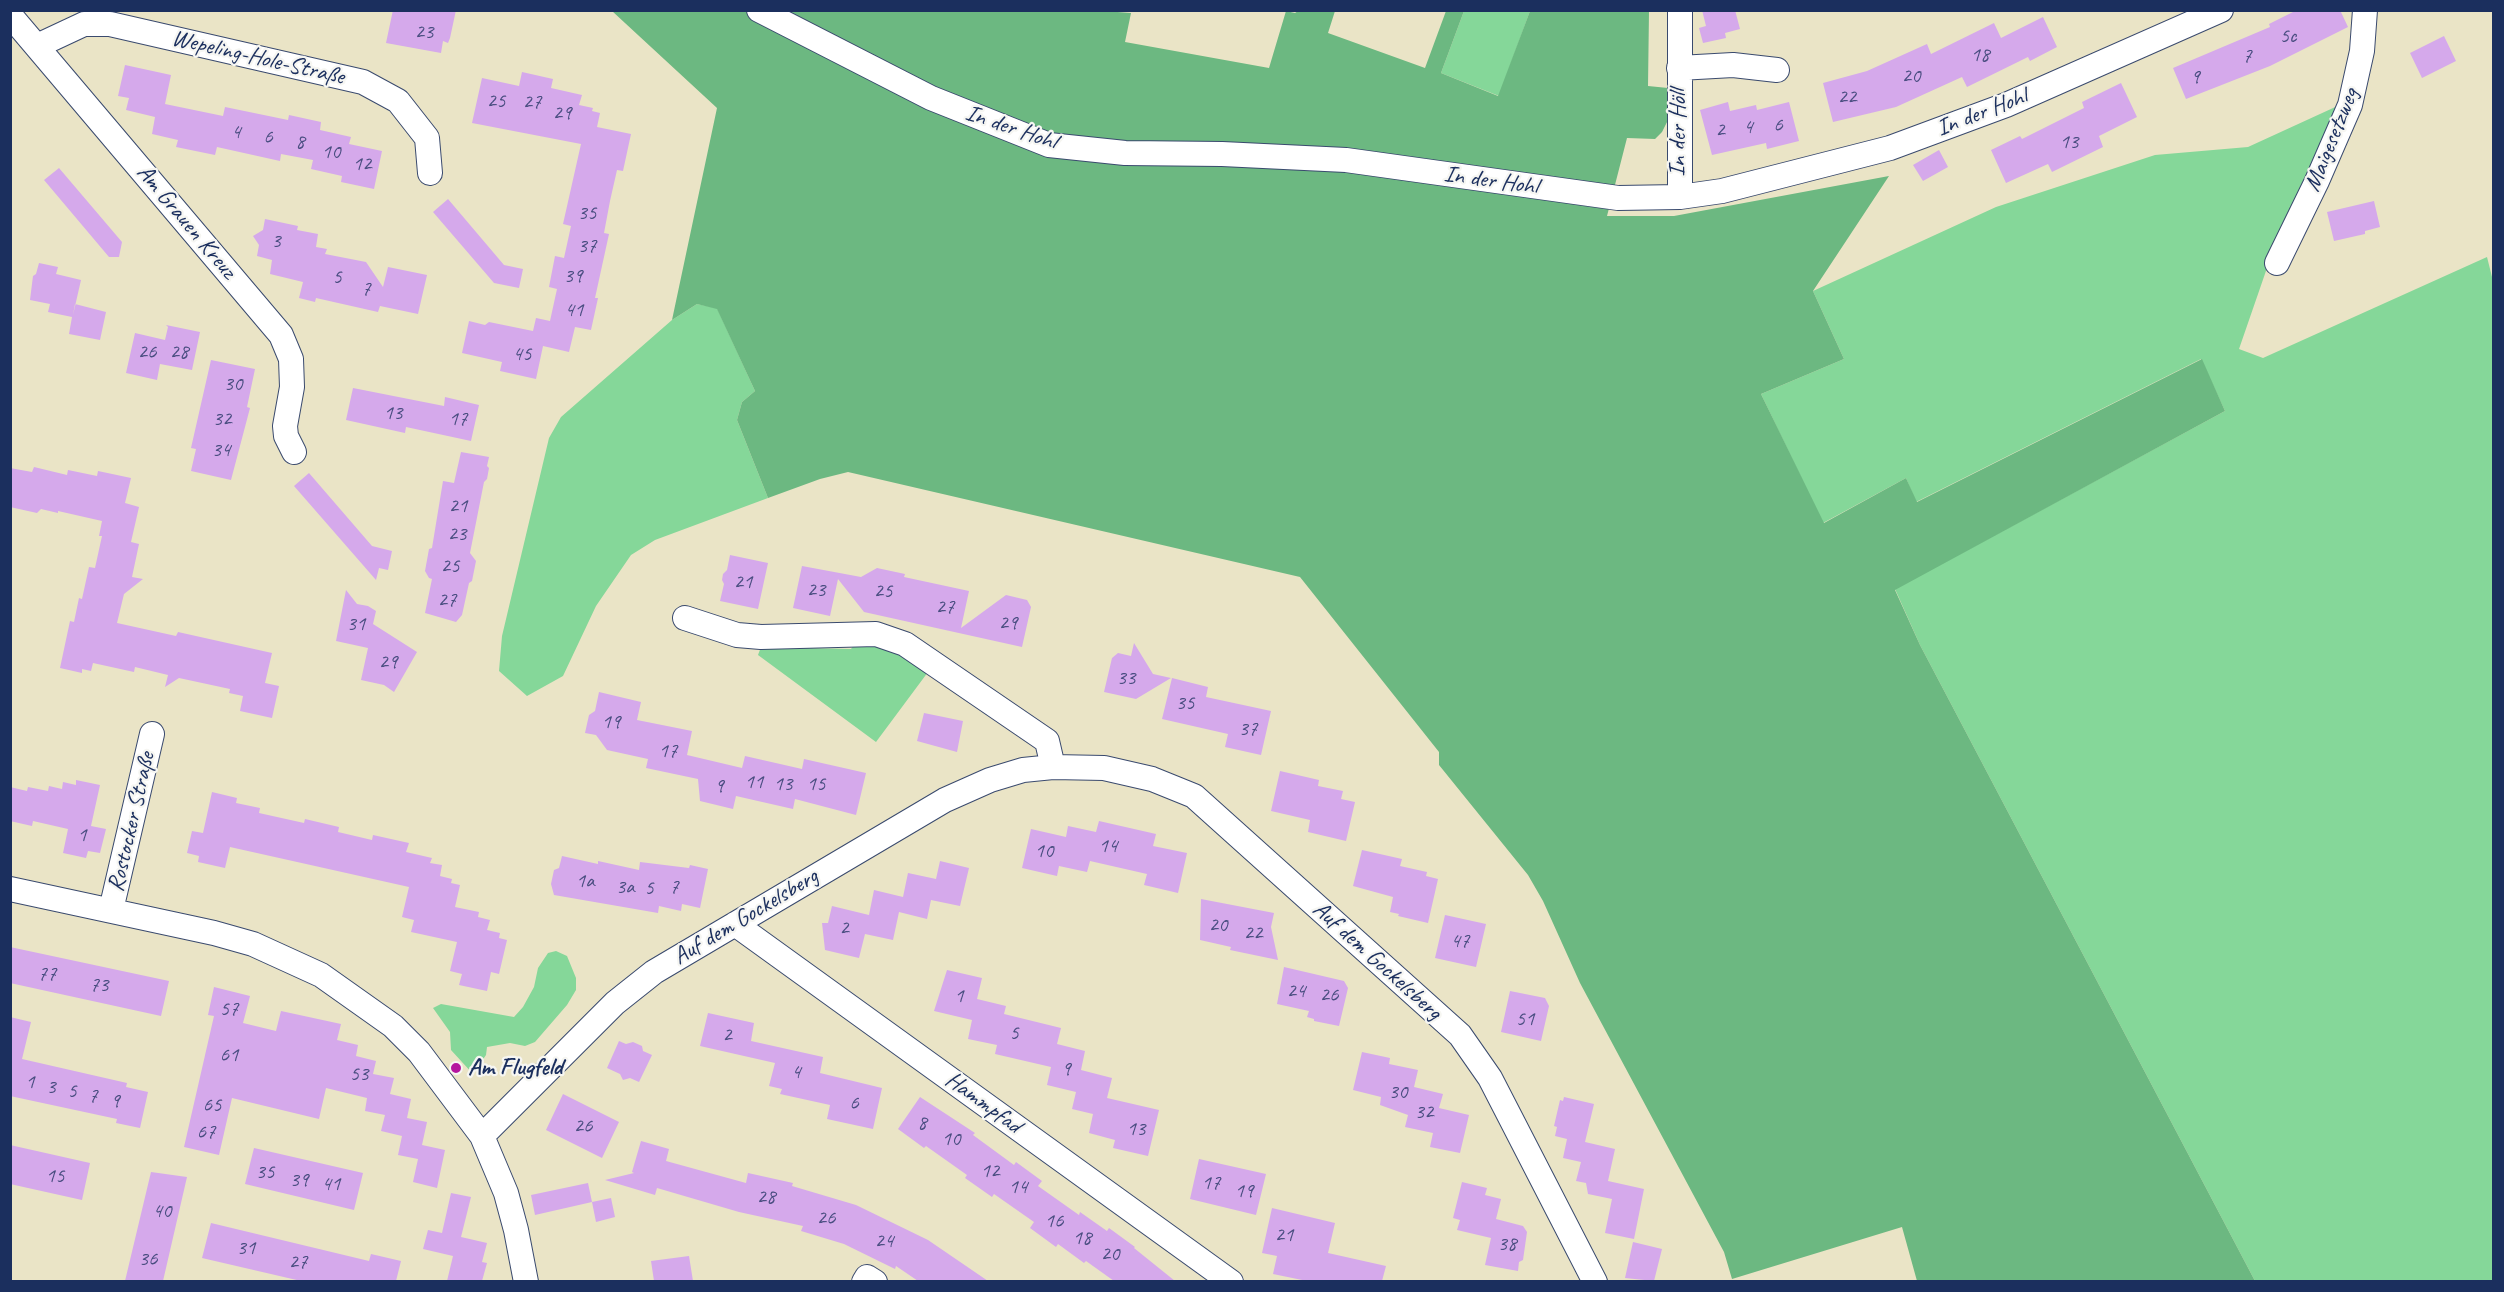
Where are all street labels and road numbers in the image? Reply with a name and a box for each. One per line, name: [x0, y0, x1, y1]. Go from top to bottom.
street label: Wepeling-Hole-Straße: [169, 24, 347, 92]
street label: In der Hohl: [1933, 83, 2031, 143]
street label: Maigesetzweg: [2298, 84, 2366, 196]
street label: In der Höll: [1665, 89, 1693, 177]
street label: In der Hohl: [961, 99, 1061, 157]
street label: Am Grauen Kreuz: [130, 159, 242, 285]
street label: In der Hohl: [1442, 160, 1540, 202]
street label: Rostocker Straße: [102, 749, 162, 895]
street label: Auf dem Gockelsberg: [668, 862, 824, 972]
street label: Auf dem Gockelsberg: [1306, 895, 1448, 1027]
street label: Hammpfad: [939, 1066, 1027, 1140]

